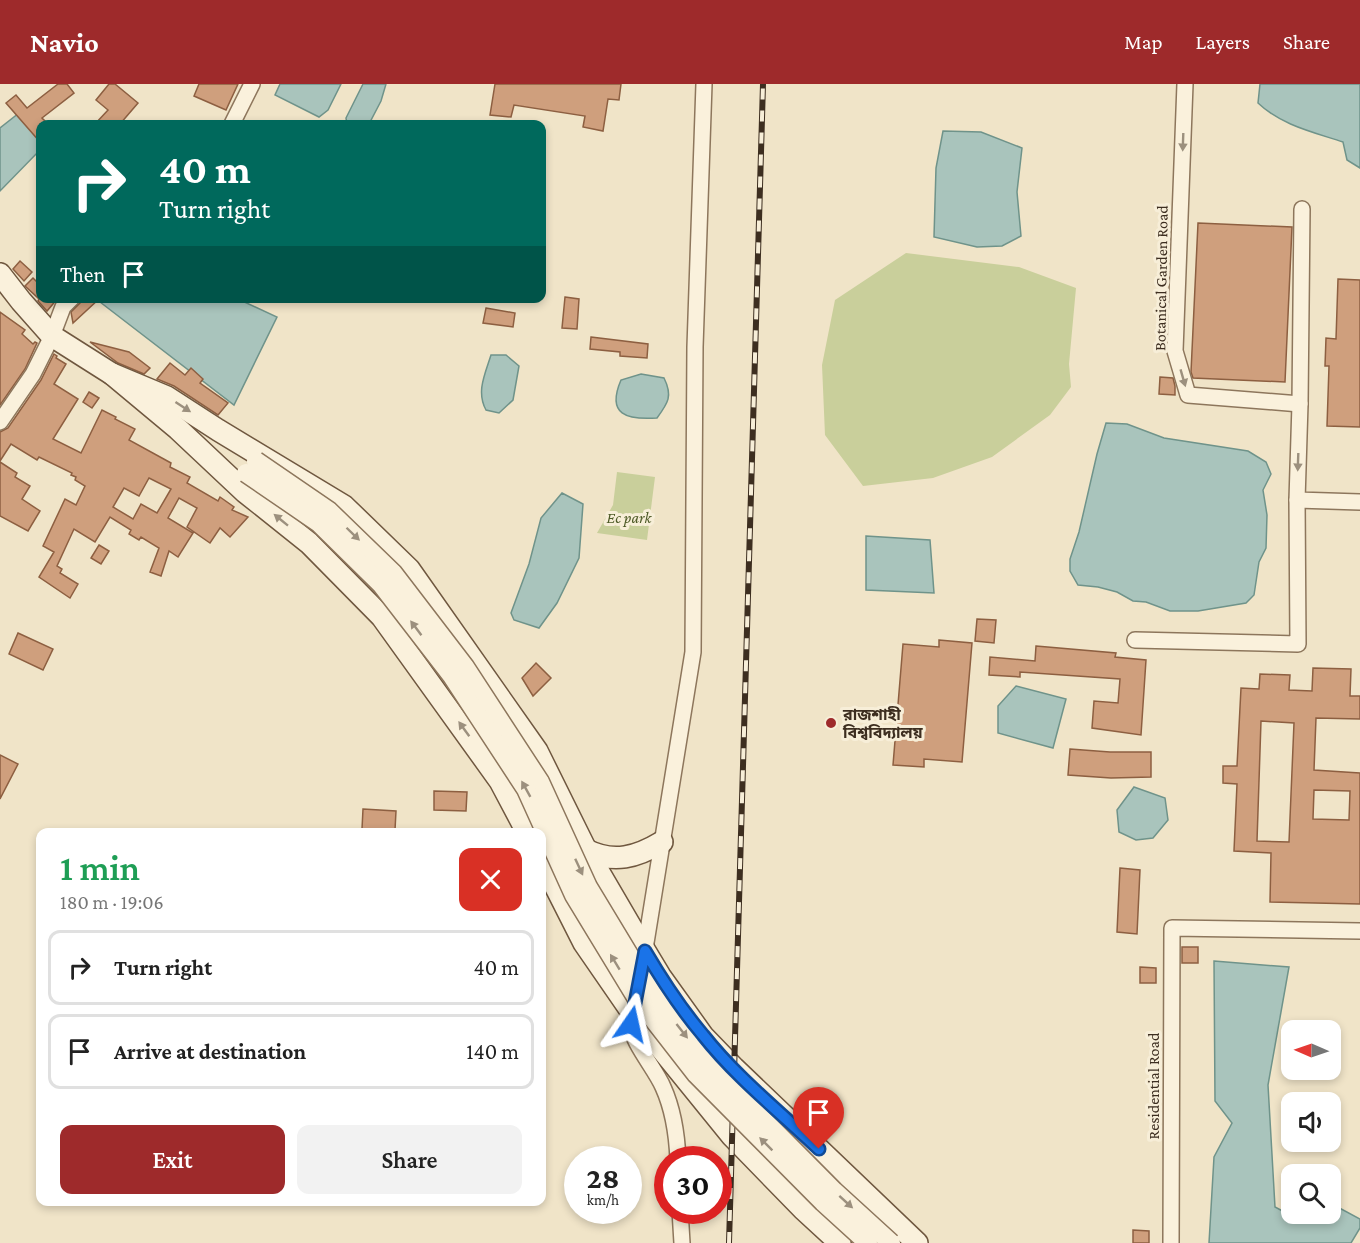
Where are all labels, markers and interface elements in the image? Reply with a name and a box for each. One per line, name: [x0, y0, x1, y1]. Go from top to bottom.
text: Navio: [30, 27, 99, 58]
text: Map: [1124, 30, 1163, 54]
text: Layers: [1196, 30, 1250, 54]
text: Share: [1283, 30, 1330, 54]
one-way arrow: [1178, 133, 1187, 152]
icon: right: [60, 144, 138, 222]
text: 40 m: [159, 145, 251, 192]
text: Turn right: [159, 194, 270, 224]
street label: Botanical Garden Road: [1151, 204, 1171, 351]
icon: arrive: [117, 258, 150, 291]
text: Then: [60, 262, 105, 287]
one-way arrow: [1179, 369, 1188, 387]
one-way arrow: [175, 402, 192, 413]
one-way arrow: [1294, 453, 1303, 472]
park label: Ec park: [607, 509, 652, 527]
one-way arrow: [273, 514, 289, 527]
one-way arrow: [345, 527, 360, 541]
one-way arrow: [410, 621, 422, 636]
place label: রাজশাহী বিশ্ববিদ্যালয়: [842, 706, 924, 741]
marker: রাজশাহী বিশ্ববিদ্যালয়: [824, 716, 838, 730]
one-way arrow: [458, 722, 470, 737]
one-way arrow: [521, 780, 531, 797]
text: 1 min: [60, 848, 140, 888]
button: close: [459, 848, 522, 911]
one-way arrow: [574, 858, 583, 875]
text: 180 m · 19:06: [60, 891, 164, 913]
icon: right: [63, 951, 96, 984]
one-way arrow: [610, 953, 620, 970]
text: Turn right: [114, 955, 212, 980]
text: 40 m: [474, 955, 519, 980]
position arrow: [599, 992, 663, 1056]
north arrow: [1281, 1020, 1341, 1080]
map controls: [1281, 1020, 1341, 1224]
one-way arrow: [676, 1024, 688, 1039]
street label: Residential Road: [1145, 1032, 1162, 1139]
icon: arrive: [63, 1035, 96, 1068]
text: Arrive at destination: [114, 1039, 306, 1064]
text: 140 m: [466, 1039, 519, 1064]
pin: [793, 1087, 844, 1149]
button: sound: [1281, 1092, 1341, 1152]
icon: arrive: [802, 1096, 835, 1129]
button: Exit: [60, 1125, 285, 1194]
button: Share: [297, 1125, 522, 1194]
one-way arrow: [758, 1137, 773, 1151]
speed limit sign: 30: [654, 1146, 732, 1224]
text: 28: [587, 1161, 619, 1194]
button: search: [1281, 1164, 1341, 1224]
text: km/h: [587, 1192, 619, 1208]
one-way arrow: [838, 1195, 853, 1208]

